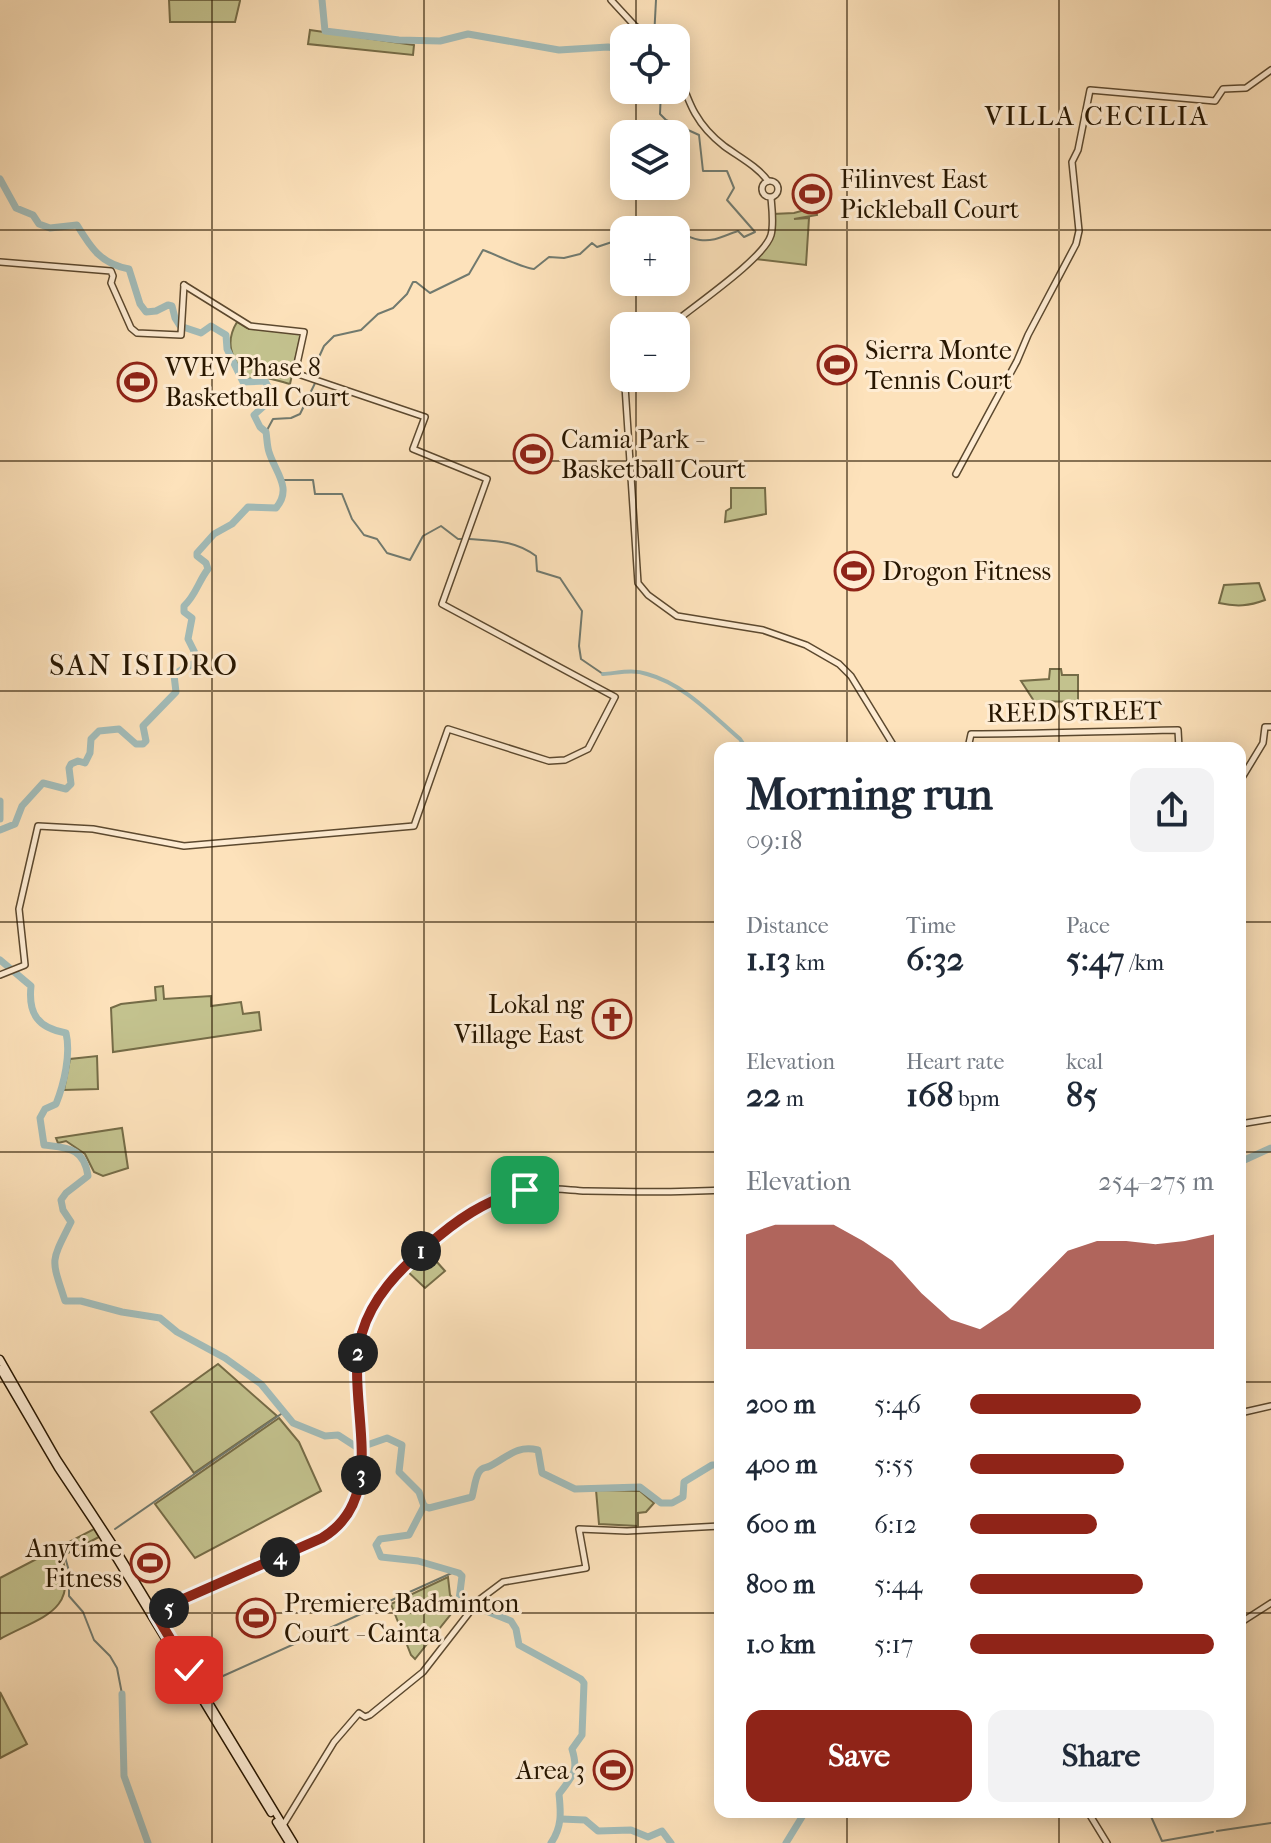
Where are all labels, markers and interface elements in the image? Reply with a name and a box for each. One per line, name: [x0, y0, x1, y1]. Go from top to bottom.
map controls: [610, 24, 690, 392]
button: locate: [610, 24, 690, 104]
district label: VILLA CECILIA: [983, 99, 1210, 132]
button: layers: [610, 120, 690, 200]
place label: Filinvest East Pickleball Court: [840, 164, 1020, 225]
sports icon: Filinvest East Pickleball Court: [791, 173, 833, 215]
button: +: [610, 216, 690, 296]
button: −: [610, 312, 690, 392]
place label: Sierra Monte Tennis Court: [865, 335, 1013, 396]
sports icon: Sierra Monte Tennis Court: [816, 344, 858, 386]
place label: VVEV Phase 8 Basketball Court: [164, 352, 351, 413]
sports icon: VVEV Phase 8 Basketball Court: [116, 361, 158, 403]
place label: Camia Park - Basketball Court: [561, 424, 747, 485]
sports icon: Camia Park - Basketball Court: [512, 433, 554, 475]
sports icon: Drogon Fitness: [833, 550, 875, 592]
place label: Drogon Fitness: [882, 556, 1051, 587]
district label: SAN ISIDRO: [49, 648, 239, 683]
street label: REED STREET: [986, 695, 1162, 729]
button: share: [1130, 768, 1214, 852]
text: Morning run: [746, 769, 993, 820]
text: 09:18: [746, 825, 803, 856]
text: Distance: [746, 913, 829, 939]
text: Time: [906, 913, 956, 939]
text: Pace: [1066, 913, 1110, 939]
text: 1.13: [746, 939, 791, 979]
text: 6:32: [906, 939, 964, 979]
text: 5:47: [1066, 939, 1124, 979]
text: km: [791, 950, 825, 976]
text: /km: [1124, 950, 1164, 976]
place label: Lokal ng Village East: [453, 989, 585, 1050]
church icon: Lokal ng Village East: [591, 998, 633, 1040]
text: Elevation: [746, 1049, 835, 1075]
text: Heart rate: [906, 1049, 1005, 1075]
text: kcal: [1066, 1049, 1103, 1075]
text: 22: [746, 1075, 781, 1115]
text: 168: [906, 1075, 953, 1115]
text: 85: [1066, 1075, 1098, 1115]
text: m: [781, 1086, 804, 1112]
text: bpm: [953, 1086, 1000, 1112]
pin: [491, 1156, 559, 1224]
text: Elevation: [746, 1166, 851, 1197]
text: 254–275 m: [1098, 1166, 1214, 1197]
icon: arrive: [503, 1168, 547, 1212]
pin: 1: [401, 1231, 441, 1271]
text: 1: [417, 1238, 425, 1264]
pin: 2: [338, 1333, 378, 1373]
text: 2: [352, 1340, 364, 1366]
text: 200 m: [746, 1389, 815, 1420]
text: 5:46: [874, 1389, 921, 1420]
text: 400 m: [746, 1449, 817, 1480]
text: 5:55: [874, 1449, 914, 1480]
pin: 3: [341, 1455, 381, 1495]
text: 3: [356, 1462, 366, 1488]
text: 600 m: [746, 1509, 816, 1540]
text: 6:12: [874, 1509, 917, 1540]
place label: Anytime Fitness: [25, 1533, 122, 1594]
pin: 4: [260, 1537, 300, 1577]
sports icon: Anytime Fitness: [129, 1542, 171, 1584]
text: 4: [274, 1544, 287, 1570]
text: 800 m: [746, 1569, 815, 1600]
text: 5:44: [874, 1569, 922, 1600]
pin: 5: [149, 1588, 189, 1628]
place label: Premiere Badminton Court - Cainta: [284, 1588, 519, 1649]
text: 5: [164, 1595, 174, 1621]
sports icon: Premiere Badminton Court - Cainta: [235, 1597, 277, 1639]
text: 1.0 km: [746, 1629, 815, 1660]
text: 5:17: [874, 1629, 913, 1660]
pin: [155, 1636, 223, 1704]
icon: check: [167, 1648, 211, 1692]
button: Save: [746, 1710, 972, 1802]
button: Share: [988, 1710, 1214, 1802]
sports icon: Area 3: [592, 1749, 634, 1791]
place label: Area 3: [515, 1755, 585, 1786]

